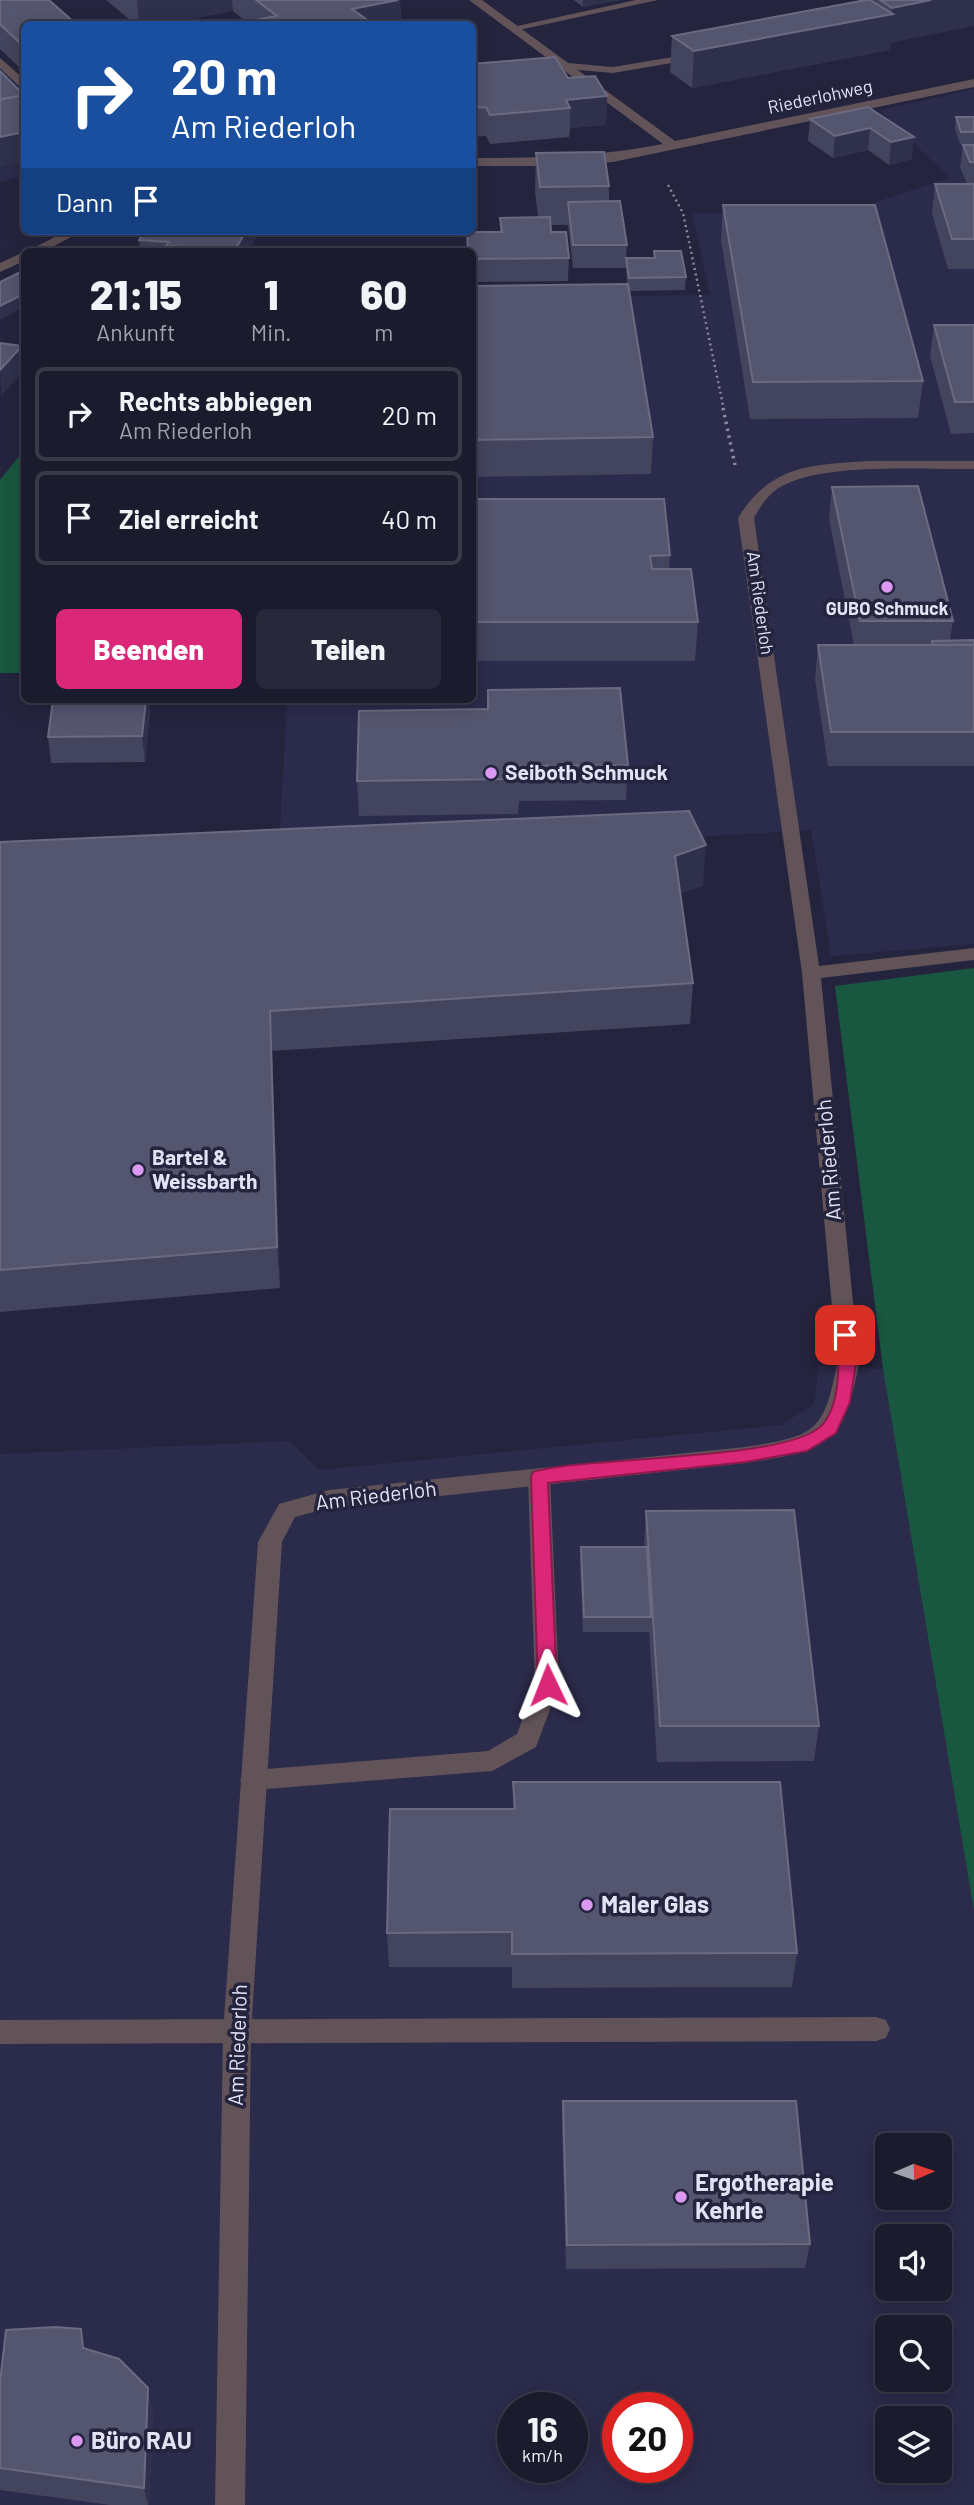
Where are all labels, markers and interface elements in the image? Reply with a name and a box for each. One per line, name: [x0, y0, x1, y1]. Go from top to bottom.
text: 20 m: [171, 46, 277, 105]
icon: right: [56, 49, 147, 140]
street label: Riederlohweg: [765, 74, 874, 118]
text: Am Riederloh: [171, 106, 356, 144]
icon: arrive: [127, 182, 165, 220]
text: Dann: [56, 186, 113, 217]
text: 21:15: [90, 268, 182, 318]
text: 1: [264, 268, 279, 318]
text: 60: [360, 268, 407, 318]
text: Ankunft: [96, 318, 175, 346]
text: Min.: [251, 318, 291, 346]
text: m: [374, 318, 393, 346]
text: Rechts abbiegen: [119, 385, 312, 416]
icon: right: [60, 395, 98, 433]
text: 20 m: [382, 399, 437, 430]
text: Am Riederloh: [119, 416, 252, 444]
icon: arrive: [60, 499, 98, 537]
text: Ziel erreicht: [119, 503, 259, 534]
text: 40 m: [381, 503, 437, 534]
street label: Am Riederloh: [743, 550, 779, 656]
marker: GUBO Schmuck: [879, 579, 895, 595]
place label: GUBO Schmuck: [826, 597, 949, 619]
button: Beenden: [56, 609, 242, 689]
button: Teilen: [256, 609, 441, 689]
place label: Seiboth Schmuck: [505, 759, 668, 784]
marker: Seiboth Schmuck: [483, 765, 499, 781]
street label: Am Riederloh: [810, 1098, 845, 1222]
place label: Bartel & Weissbarth: [152, 1144, 257, 1193]
marker: Bartel & Weissbarth: [130, 1162, 146, 1178]
pin: [815, 1305, 875, 1365]
icon: arrive: [826, 1316, 864, 1354]
street label: Am Riederloh: [314, 1475, 438, 1514]
position arrow: [511, 1648, 585, 1722]
place label: Maler Glas: [601, 1889, 709, 1918]
marker: Maler Glas: [579, 1897, 595, 1913]
street label: Am Riederloh: [222, 1984, 251, 2106]
north arrow: [875, 2133, 952, 2210]
map controls: [875, 2133, 952, 2483]
place label: Ergotherapie Kehrle: [695, 2167, 834, 2224]
marker: Ergotherapie Kehrle: [673, 2189, 689, 2205]
button: sound: [875, 2224, 952, 2301]
button: search: [875, 2315, 952, 2392]
speed limit sign: 20: [602, 2392, 693, 2483]
button: layers: [875, 2406, 952, 2483]
text: 16: [527, 2407, 558, 2449]
place label: Büro RAU: [91, 2425, 192, 2454]
marker: Büro RAU: [69, 2433, 85, 2449]
text: km/h: [522, 2444, 563, 2466]

